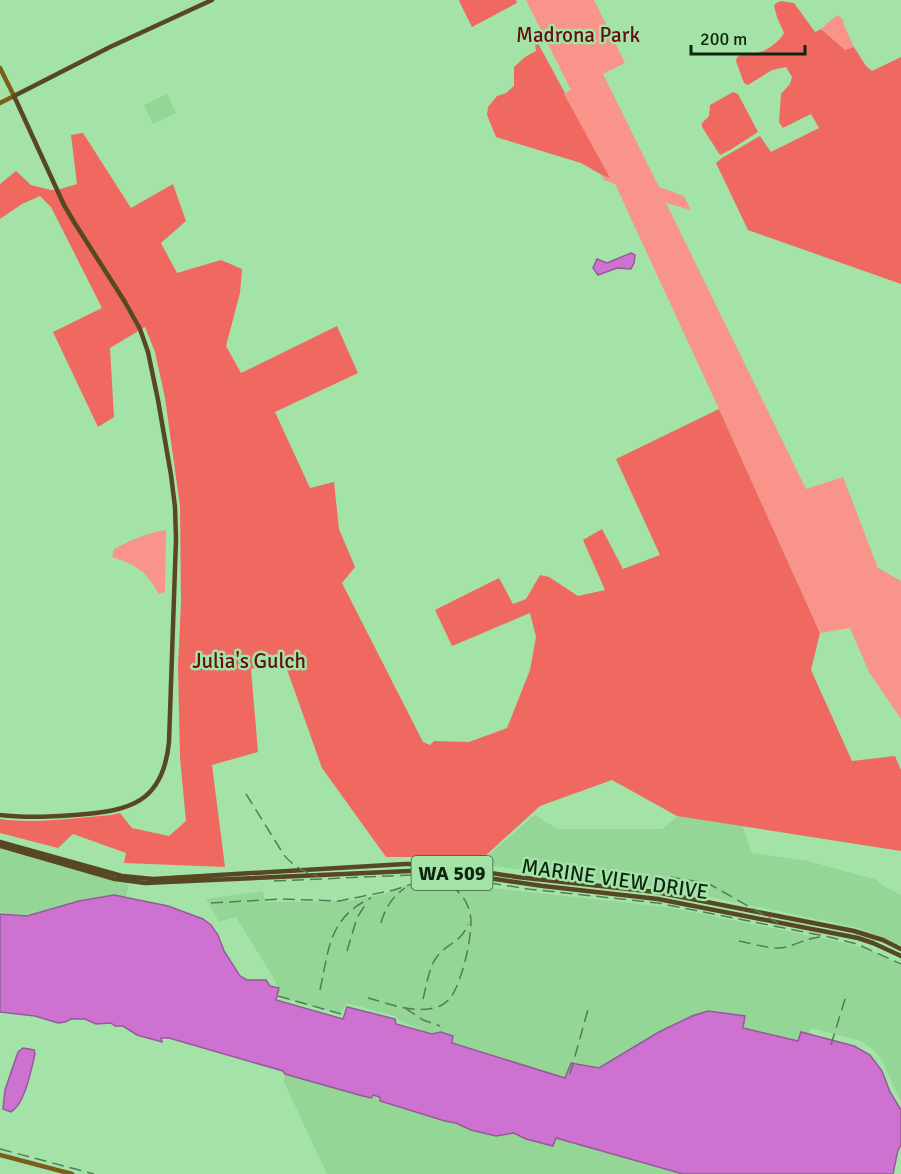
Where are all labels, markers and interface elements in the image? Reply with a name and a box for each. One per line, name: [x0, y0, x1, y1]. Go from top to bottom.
scale bar: [691, 18, 805, 56]
park label: Madrona Park: [516, 22, 640, 48]
text: 200 m: [700, 28, 747, 50]
park label: Julia's Gulch: [192, 648, 306, 674]
street label: MARINE VIEW DRIVE: [520, 853, 710, 905]
road number: WA 509: [412, 856, 492, 890]

